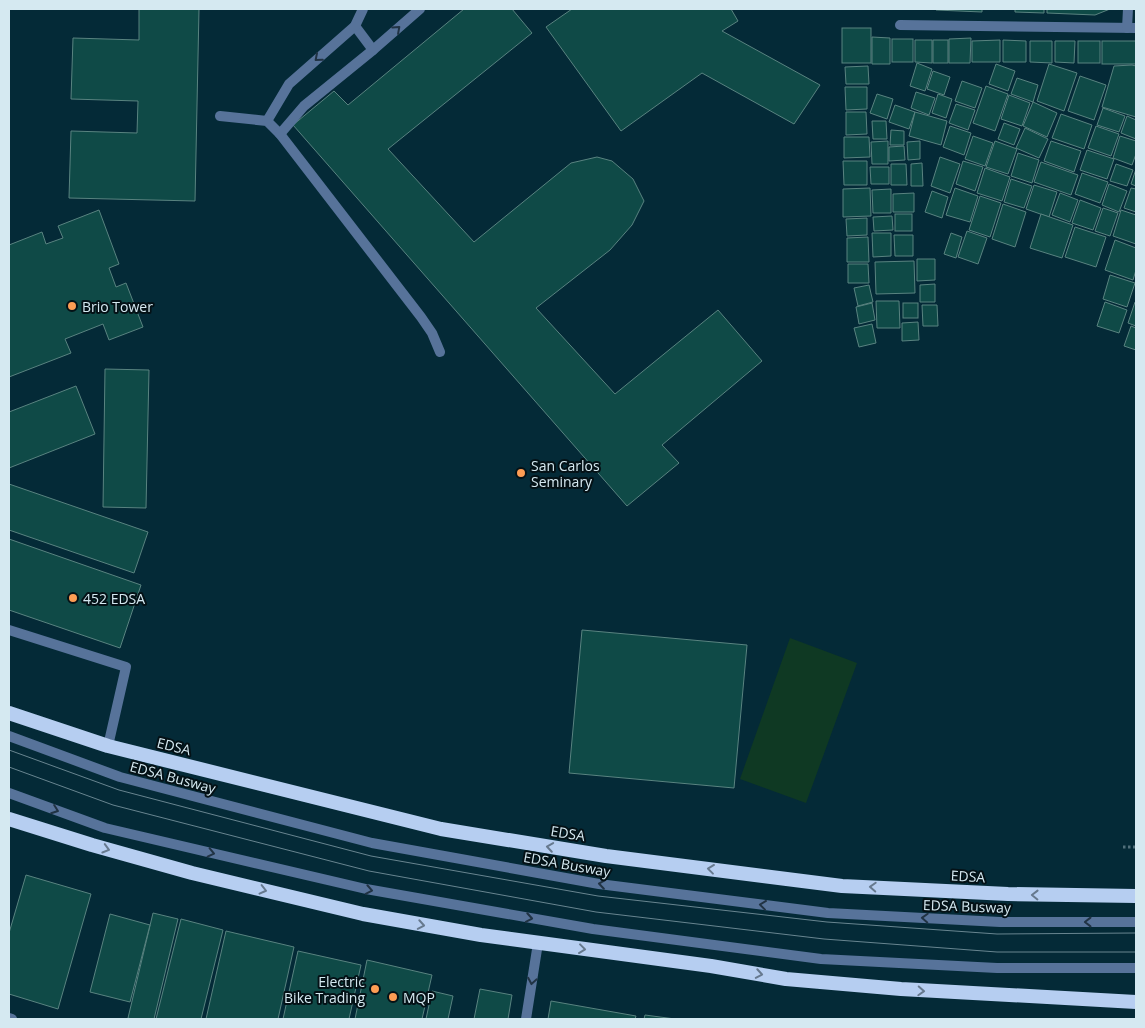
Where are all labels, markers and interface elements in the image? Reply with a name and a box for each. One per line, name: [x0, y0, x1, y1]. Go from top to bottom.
one-way arrow: [391, 26, 400, 35]
one-way arrow: [315, 53, 324, 62]
place label: Brio Tower: [82, 297, 153, 316]
marker: Brio Tower: [66, 300, 78, 312]
place label: San Carlos Seminary: [531, 456, 600, 491]
marker: San Carlos Seminary: [515, 467, 527, 479]
place label: 452 EDSA: [83, 589, 145, 608]
marker: 452 EDSA: [67, 592, 79, 604]
street label: EDSA: [155, 733, 193, 759]
street label: EDSA Busway: [128, 756, 219, 798]
one-way arrow: [50, 804, 58, 814]
street label: EDSA: [549, 821, 587, 845]
one-way arrow: [546, 842, 555, 852]
one-way arrow: [101, 843, 110, 854]
one-way arrow: [206, 847, 215, 858]
street label: EDSA Busway: [522, 847, 613, 881]
one-way arrow: [707, 864, 715, 875]
street label: EDSA: [950, 866, 986, 886]
one-way arrow: [598, 879, 606, 890]
one-way arrow: [868, 882, 876, 893]
one-way arrow: [258, 884, 267, 895]
one-way arrow: [365, 884, 374, 894]
one-way arrow: [1031, 889, 1039, 900]
street label: EDSA Busway: [923, 895, 1012, 917]
one-way arrow: [759, 900, 767, 911]
one-way arrow: [525, 912, 534, 922]
one-way arrow: [921, 913, 929, 924]
one-way arrow: [1083, 917, 1091, 927]
one-way arrow: [417, 919, 426, 929]
one-way arrow: [578, 943, 586, 954]
one-way arrow: [755, 969, 764, 979]
place label: Electric Bike Trading: [284, 972, 365, 1007]
one-way arrow: [527, 977, 537, 985]
marker: Electric Bike Trading: [369, 983, 381, 995]
one-way arrow: [917, 985, 925, 996]
place label: MQP: [403, 988, 435, 1007]
marker: MQP: [387, 991, 399, 1003]

